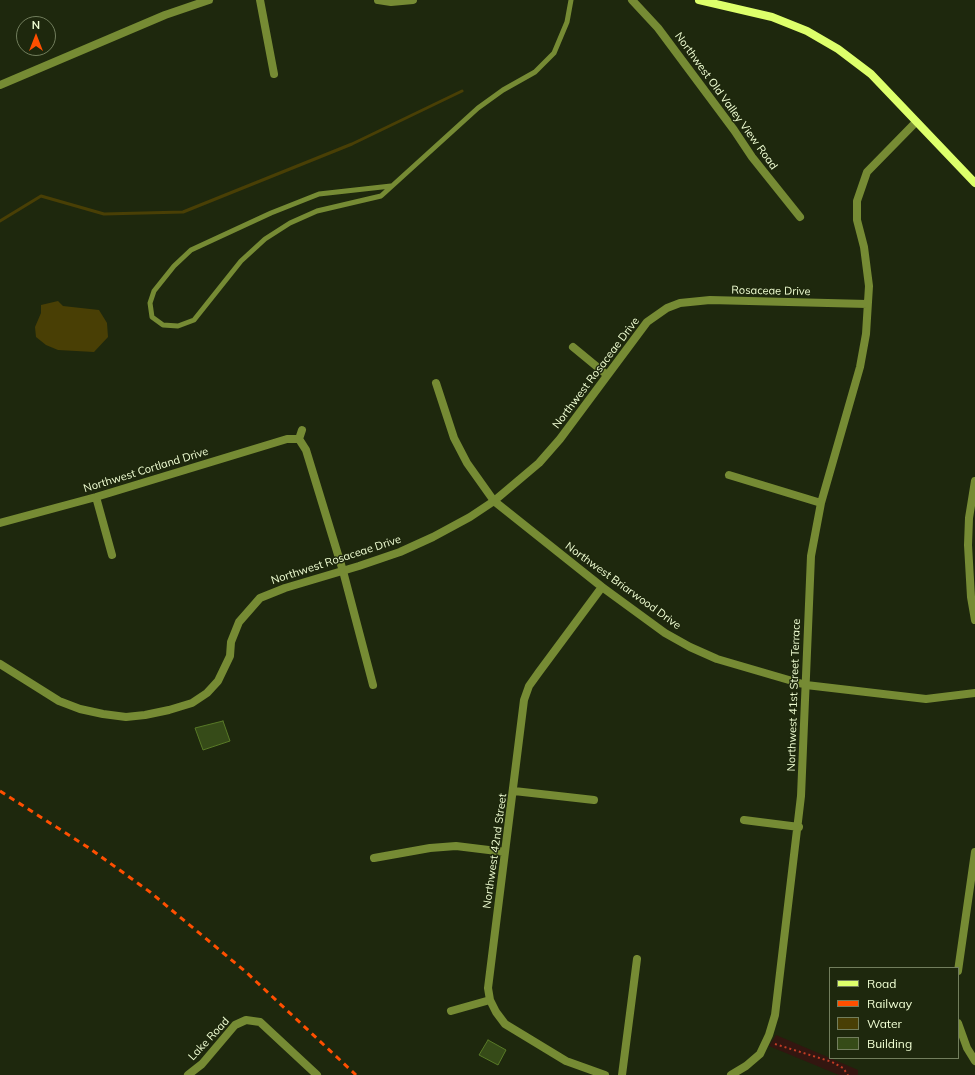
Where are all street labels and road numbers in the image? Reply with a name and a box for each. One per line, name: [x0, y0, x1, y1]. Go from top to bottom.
street label: Northwest Old Valley View Road: [672, 30, 780, 172]
street label: Rosaceae Drive: [731, 284, 811, 298]
street label: Northwest Rosaceae Drive: [550, 315, 642, 431]
street label: Northwest Cortland Drive: [82, 445, 210, 495]
street label: Northwest Rosaceae Drive: [269, 533, 403, 587]
street label: Northwest Briarwood Drive: [563, 540, 683, 632]
street label: Northwest 41st Street Terrace: [785, 618, 803, 772]
street label: Northwest 42nd Street: [480, 793, 510, 909]
street label: Lake Road: [186, 1015, 232, 1063]

